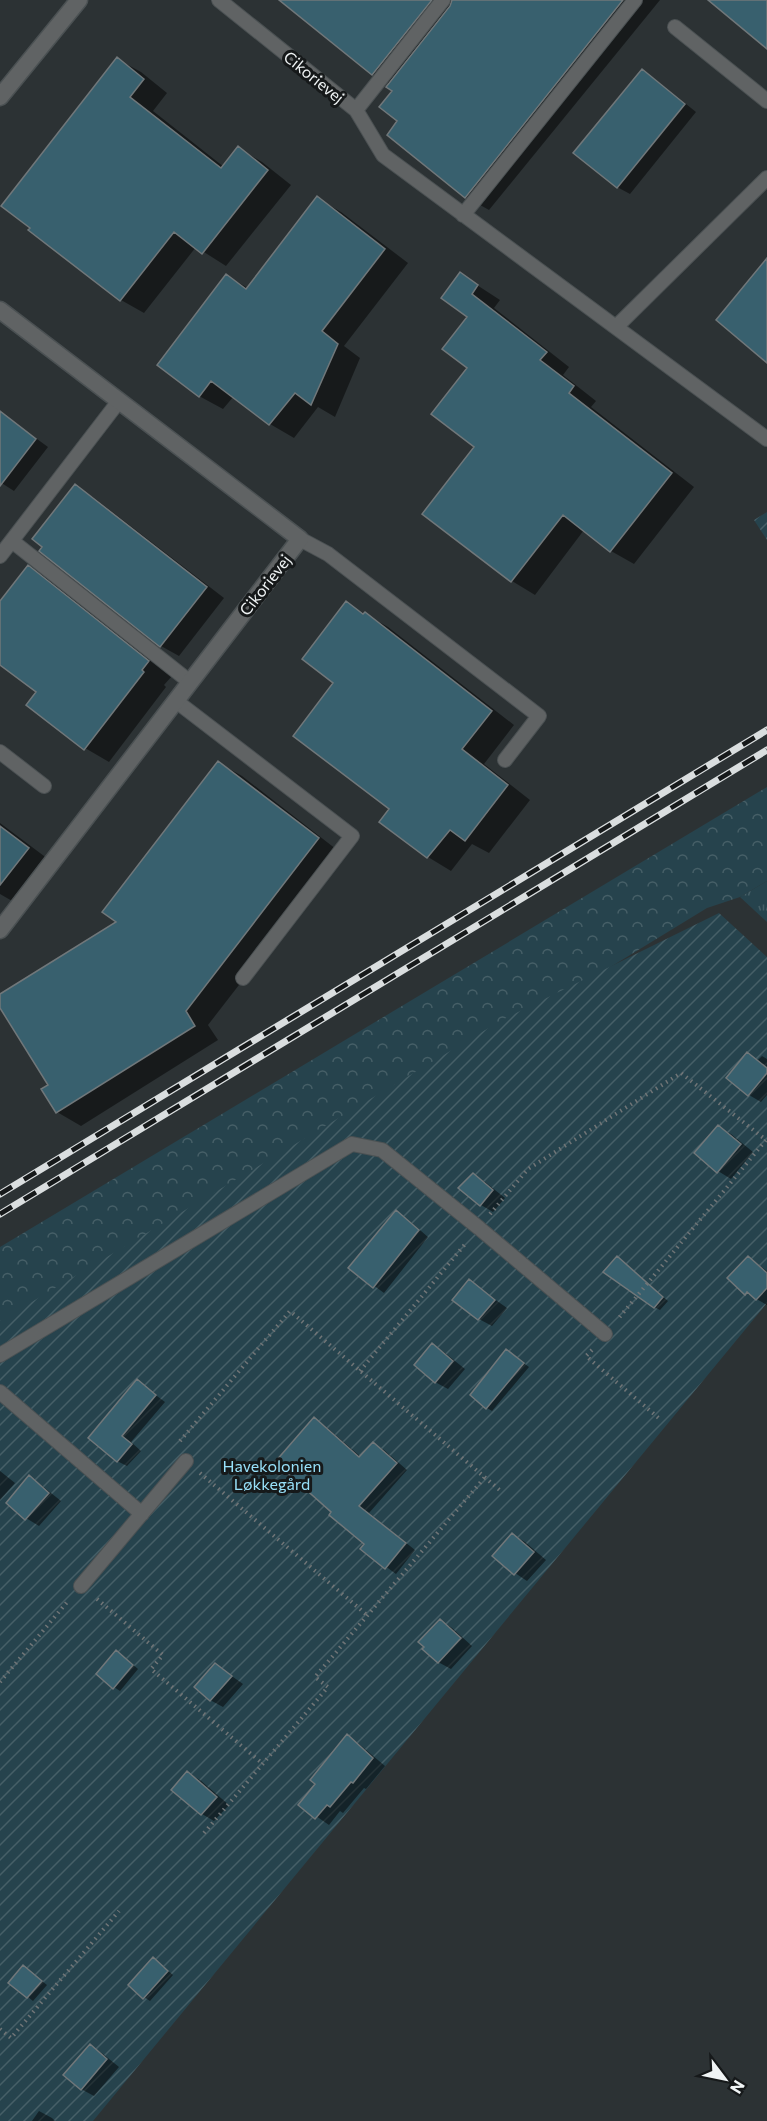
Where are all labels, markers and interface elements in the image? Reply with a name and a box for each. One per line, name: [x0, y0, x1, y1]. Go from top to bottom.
street label: Cikorievej: [280, 47, 348, 107]
street label: Cikorievej: [235, 550, 294, 619]
park label: Havekolonien Løkkegård: [223, 1456, 321, 1493]
north arrow: [695, 2049, 755, 2109]
text: N: [727, 2077, 749, 2097]

